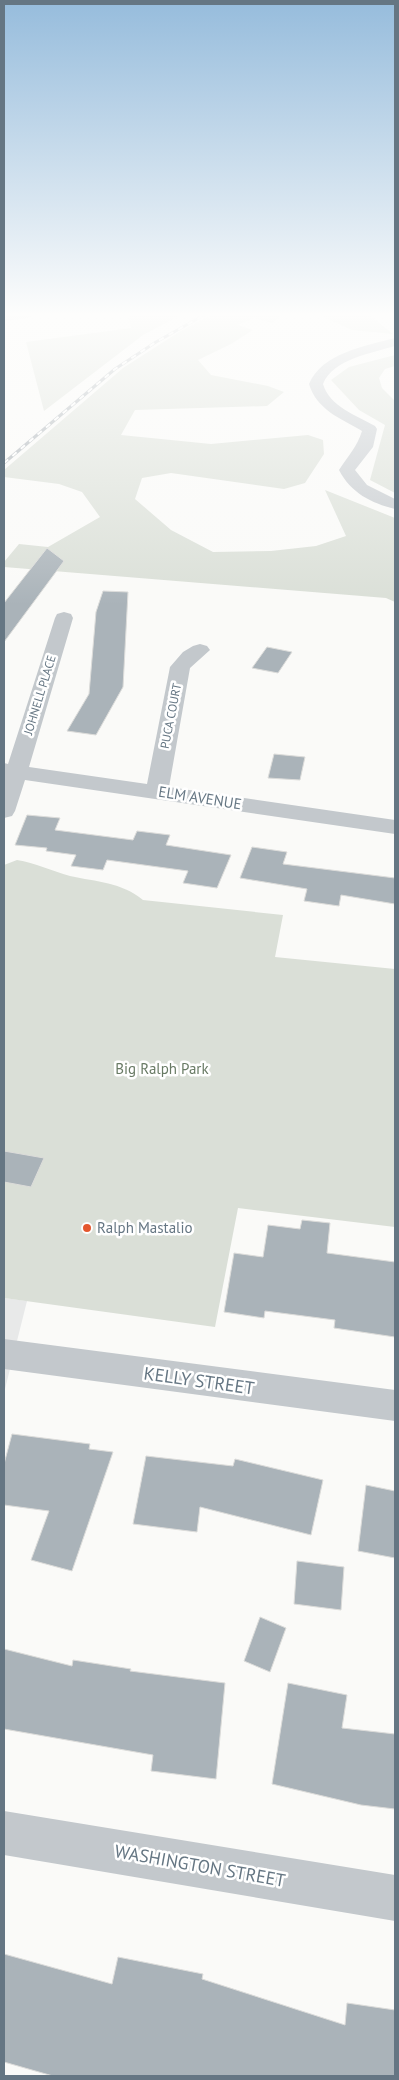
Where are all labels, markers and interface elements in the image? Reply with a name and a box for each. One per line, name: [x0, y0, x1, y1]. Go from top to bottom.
street label: JOHNELL PLACE: [20, 653, 59, 737]
street label: PUCA COURT: [157, 682, 184, 750]
street label: ELM AVENUE: [157, 782, 243, 813]
park label: Big Ralph Park: [115, 1059, 209, 1078]
place label: Ralph Mastalio: [97, 1218, 193, 1237]
marker: Ralph Mastalio: [81, 1222, 93, 1234]
street label: KELLY STREET: [142, 1361, 256, 1400]
street label: WASHINGTON STREET: [113, 1839, 287, 1892]

